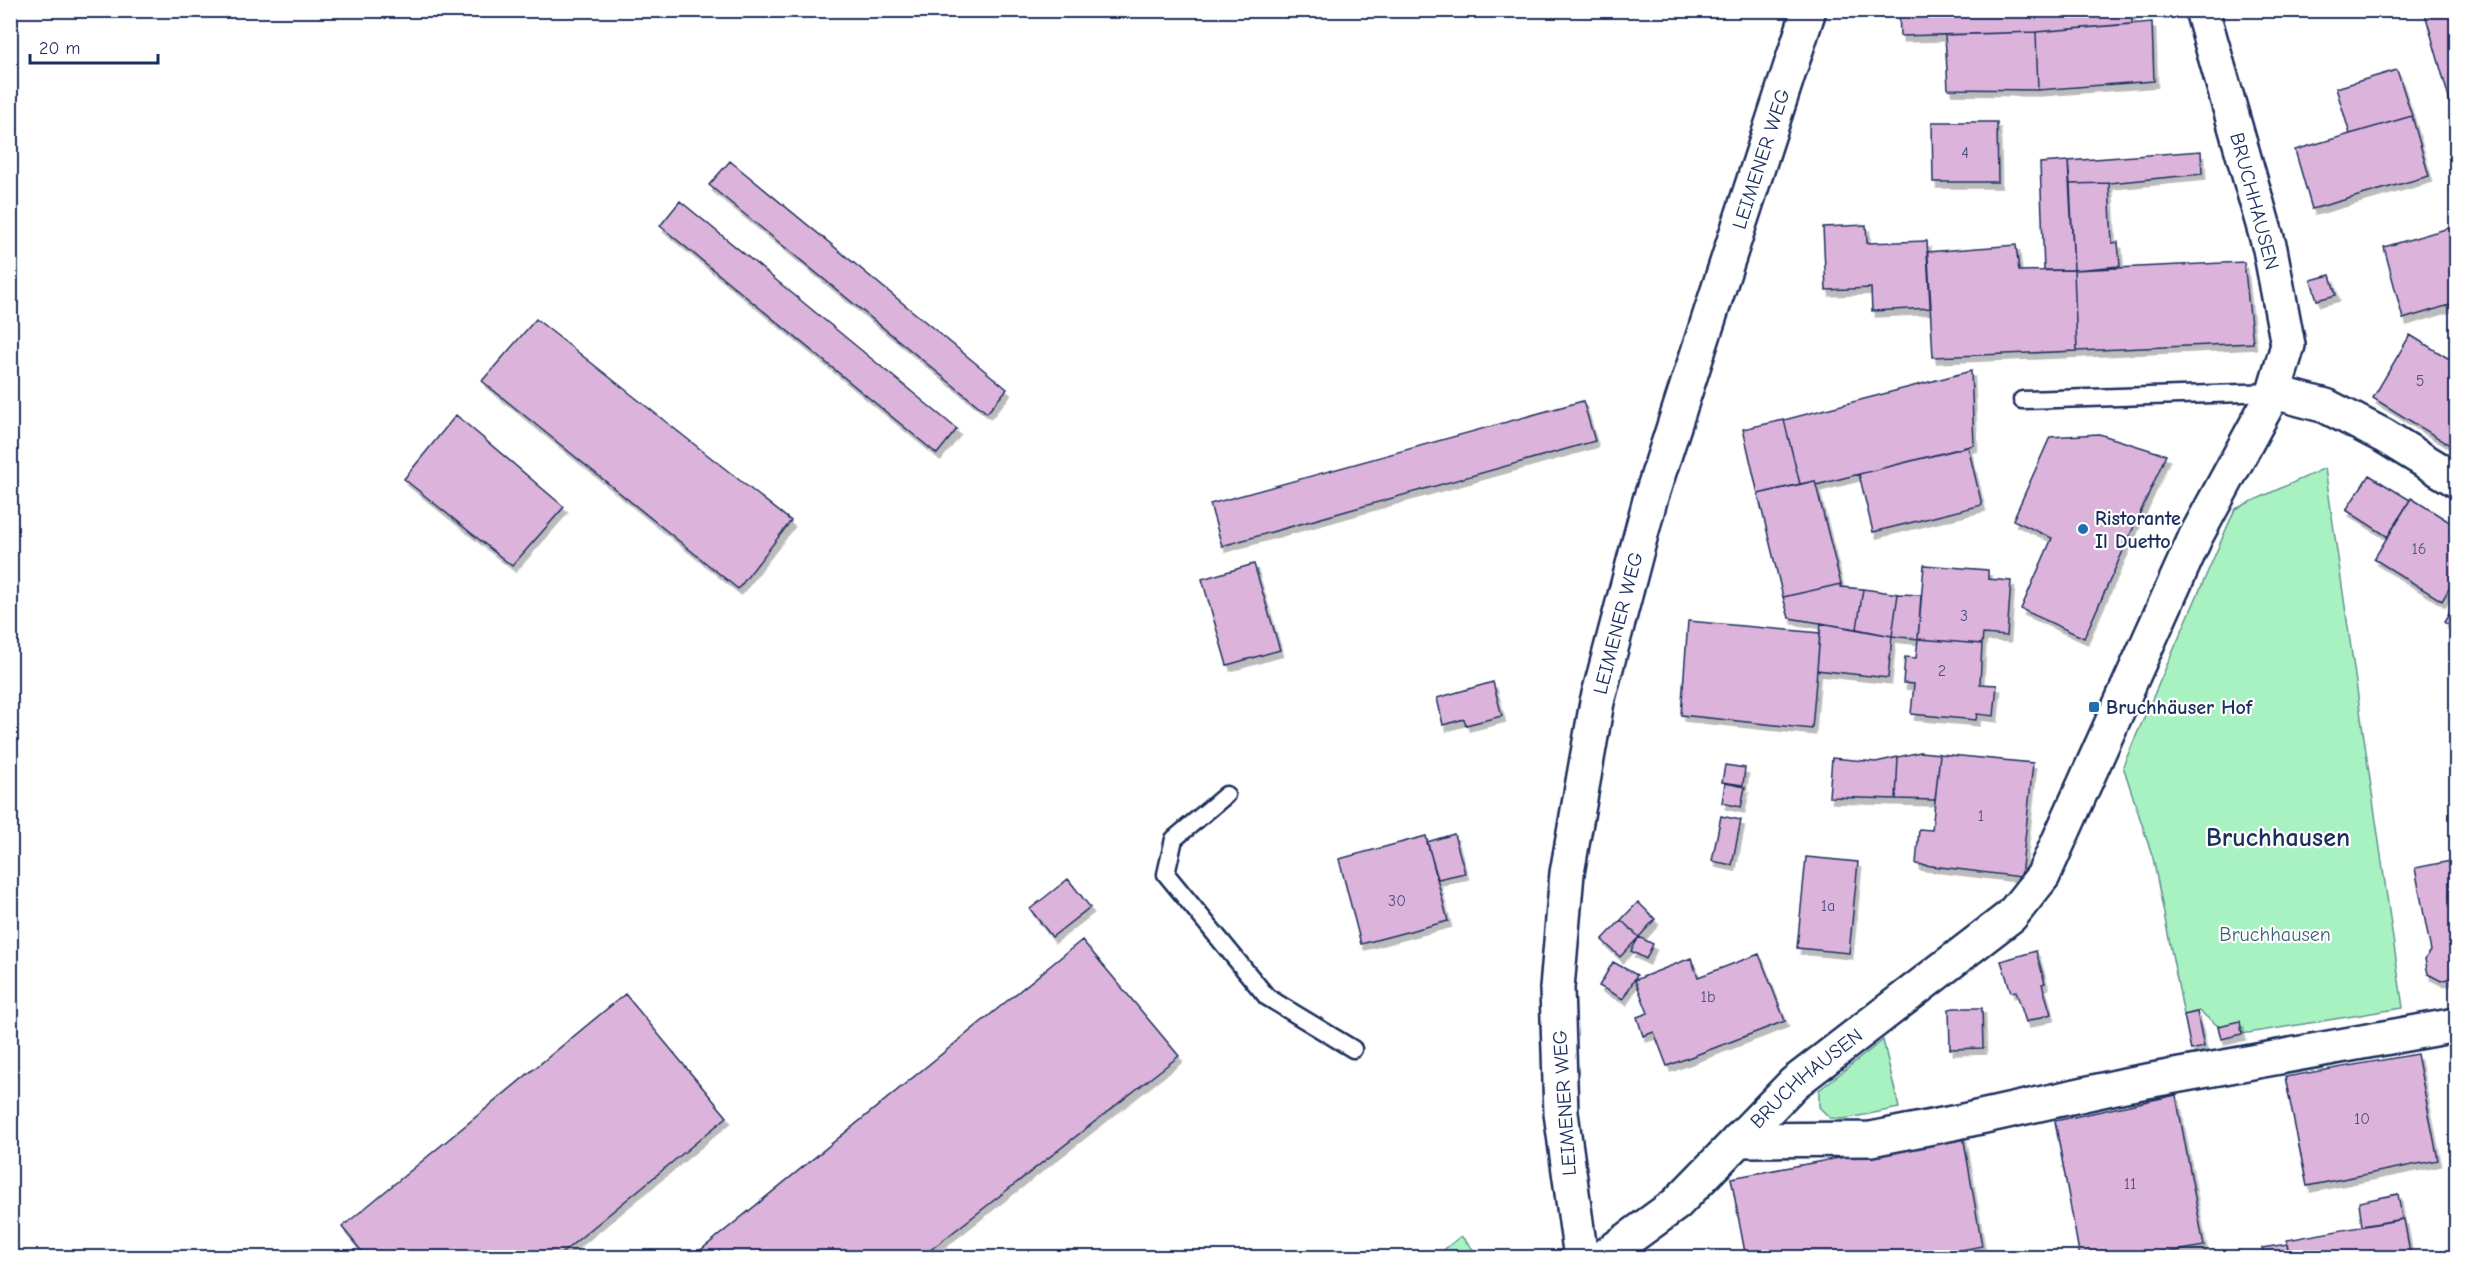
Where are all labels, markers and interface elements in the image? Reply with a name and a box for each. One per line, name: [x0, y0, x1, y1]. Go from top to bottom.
scale bar: [30, 27, 158, 65]
text: 20 m: [39, 38, 80, 59]
street label: LEIMENER WEG: [1728, 86, 1795, 232]
street label: BRUCHHAUSEN: [2225, 130, 2284, 272]
house number: 4: [1961, 144, 1969, 162]
house number: 5: [2416, 372, 2424, 390]
place label: Ristorante Il Duetto: [2095, 507, 2181, 553]
marker: Ristorante Il Duetto: [2076, 522, 2090, 536]
house number: 16: [2411, 540, 2427, 558]
street label: LEIMENER WEG: [1589, 550, 1648, 697]
house number: 3: [1960, 607, 1968, 625]
house number: 2: [1938, 662, 1946, 680]
place label: Bruchhäuser Hof: [2106, 696, 2254, 719]
marker: Bruchhäuser Hof: [2087, 700, 2101, 714]
house number: 1: [1978, 807, 1984, 825]
district label: Bruchhausen: [2206, 823, 2350, 853]
house number: 30: [1388, 892, 1406, 910]
house number: 1a: [1821, 897, 1835, 915]
park label: Bruchhausen: [2219, 923, 2331, 946]
house number: 1b: [1701, 988, 1715, 1006]
street label: BRUCHHAUSEN: [1746, 1024, 1867, 1133]
street label: LEIMENER WEG: [1548, 1029, 1581, 1177]
house number: 10: [2354, 1110, 2370, 1128]
house number: 11: [2124, 1175, 2136, 1193]

